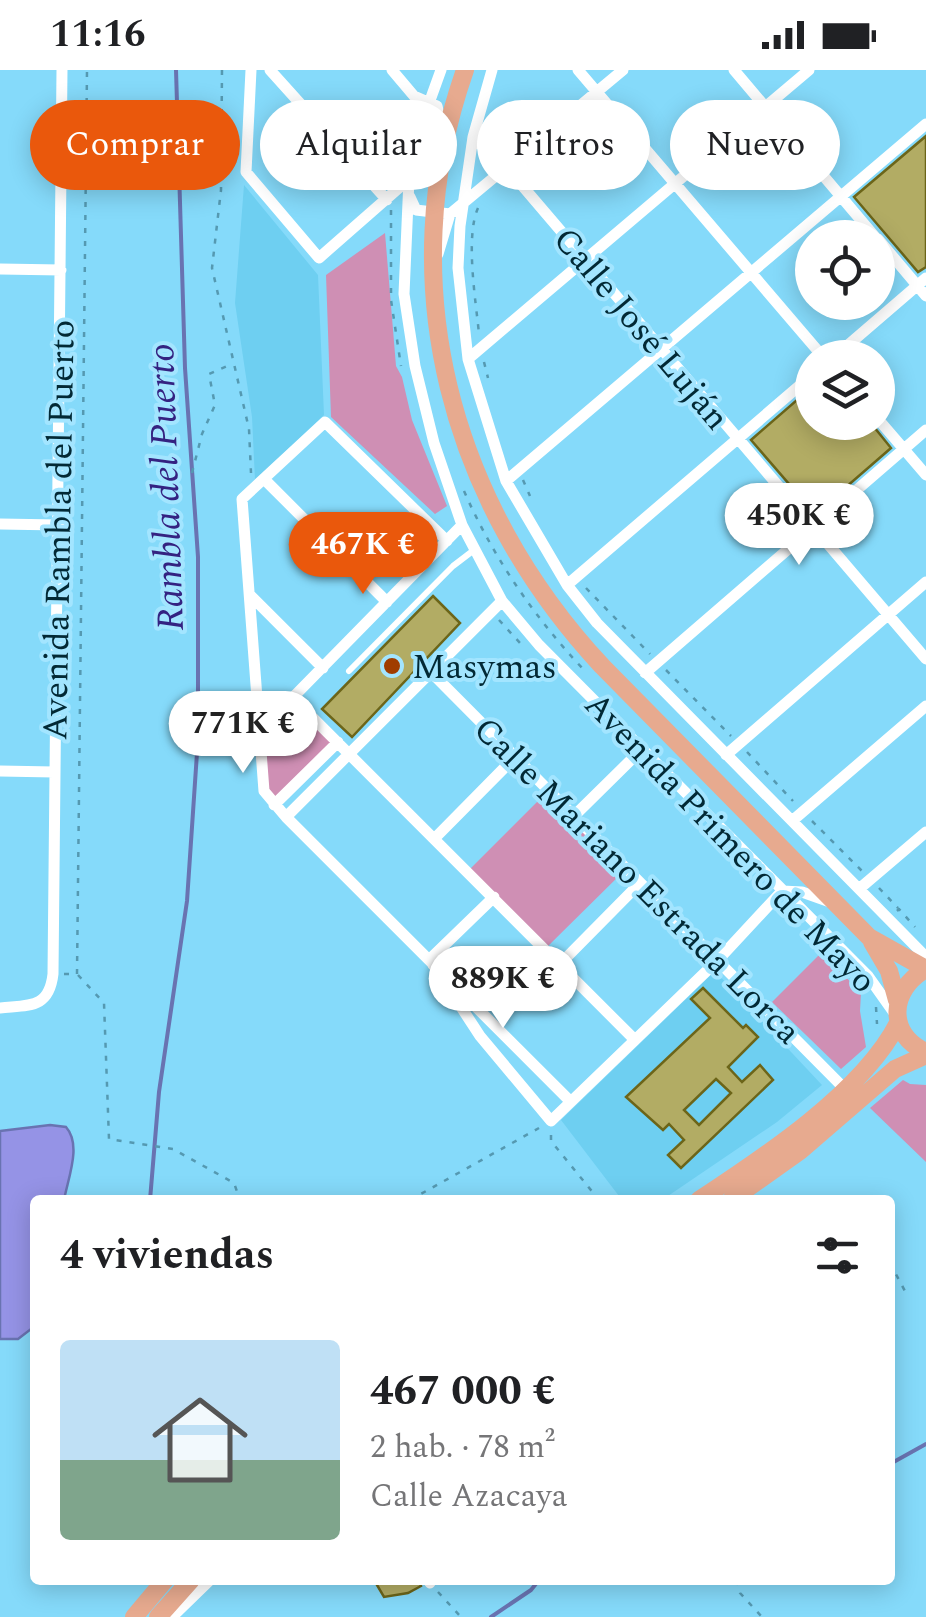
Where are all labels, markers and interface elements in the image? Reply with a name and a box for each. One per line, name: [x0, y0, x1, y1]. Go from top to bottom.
text: 11:16: [50, 6, 145, 64]
chip: Comprar: [30, 100, 240, 190]
chip: Alquilar: [260, 100, 457, 190]
chip: Filtros: [477, 100, 650, 190]
chip: Nuevo: [670, 100, 840, 190]
street label: Calle José Luján: [540, 216, 742, 442]
map controls: [795, 220, 895, 440]
button: locate: [795, 220, 895, 320]
street label: Avenida Rambla del Puerto: [29, 319, 90, 741]
button: layers: [795, 340, 895, 440]
water label: Rambla del Puerto: [133, 342, 201, 632]
pin: 450K €: [718, 483, 880, 568]
text: 450K €: [747, 491, 851, 540]
pin: 467K €: [282, 512, 444, 597]
text: 467K €: [311, 520, 415, 569]
place label: Masymas: [412, 641, 557, 694]
marker: Masymas: [381, 655, 403, 677]
street label: Avenida Primero de Mayo: [571, 680, 889, 1006]
pin: 771K €: [162, 691, 324, 776]
text: 771K €: [191, 699, 295, 748]
street label: Calle Mariano Estrada Lorca: [461, 705, 813, 1057]
pin: 889K €: [422, 946, 584, 1031]
text: 889K €: [451, 954, 555, 1003]
text: 4 viviendas: [60, 1224, 274, 1287]
icon: filters: [810, 1228, 865, 1283]
text: 467 000 €: [370, 1360, 556, 1423]
icon: home: [140, 1380, 260, 1500]
text: 2 hab. · 78 m²: [370, 1423, 555, 1472]
text: Calle Azacaya: [370, 1472, 567, 1521]

